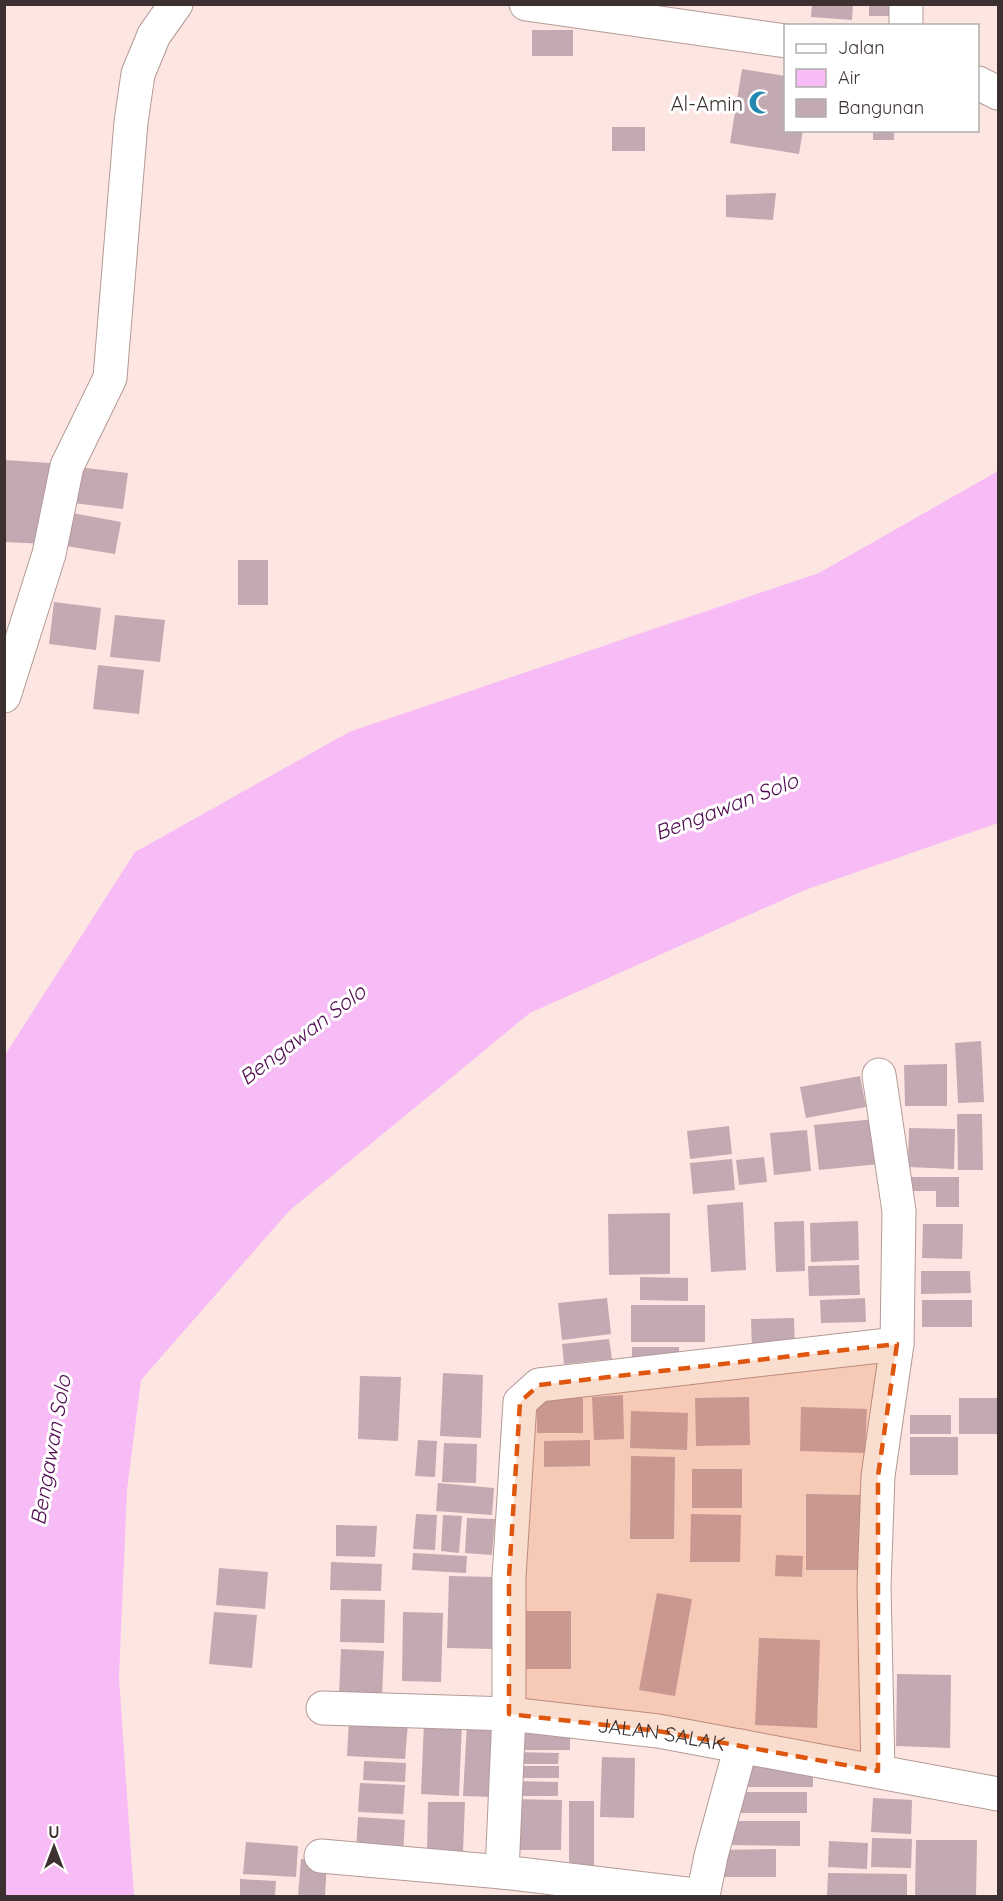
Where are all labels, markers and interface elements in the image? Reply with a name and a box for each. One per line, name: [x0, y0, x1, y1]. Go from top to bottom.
legend: [784, 24, 979, 132]
text: Jalan: [838, 36, 885, 59]
text: Air: [838, 66, 860, 89]
mosque icon: Al-Amin: [748, 90, 774, 116]
place label: Al-Amin: [671, 91, 743, 116]
text: Bangunan: [838, 96, 924, 119]
water label: Bengawan Solo: [651, 766, 803, 845]
water label: Bengawan Solo: [234, 977, 371, 1090]
water label: Bengawan Solo: [24, 1372, 76, 1527]
street label: JALAN SALAK: [596, 1712, 728, 1756]
north arrow: [24, 1817, 84, 1877]
text: U: [48, 1822, 60, 1842]

